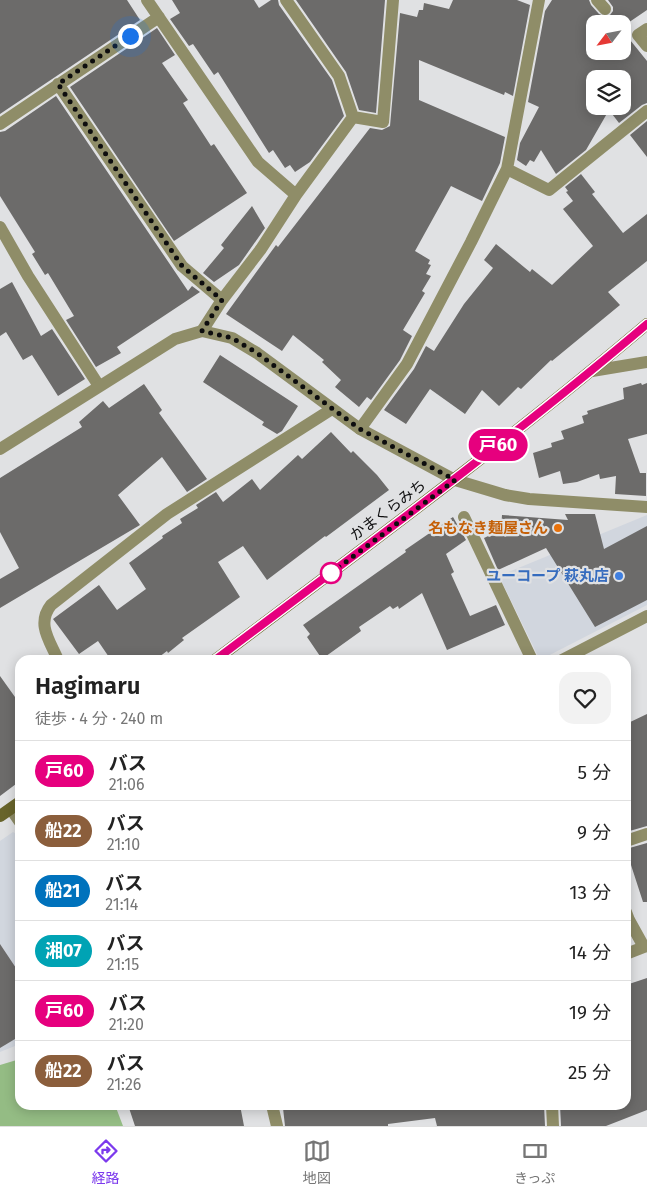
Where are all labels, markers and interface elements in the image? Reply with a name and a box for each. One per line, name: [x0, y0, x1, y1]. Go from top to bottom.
north arrow: [586, 15, 631, 60]
map controls: [586, 15, 631, 115]
your location: [118, 24, 143, 49]
button: layers: [586, 70, 631, 115]
line badge: 戸60: [469, 429, 527, 461]
text: 戸60: [479, 434, 517, 456]
street label: かまくらみち: [347, 476, 429, 544]
place label: 名もなき麺屋さん: [428, 519, 548, 537]
marker: 名もなき麺屋さん: [552, 522, 564, 534]
unlabelled marker: [320, 562, 342, 584]
place label: ユーコープ 萩丸店: [486, 567, 609, 585]
marker: ユーコープ 萩丸店: [613, 570, 625, 582]
text: Hagimaru: [35, 672, 141, 700]
button: heart: [559, 672, 611, 724]
text: 徒歩 · 4 分 · 240 m: [35, 709, 163, 728]
text: バス: [109, 752, 147, 775]
text: 戸60: [45, 760, 84, 782]
text: 5 分: [577, 761, 611, 784]
text: 21:06: [109, 775, 144, 794]
text: バス: [107, 812, 145, 835]
text: 船22: [45, 820, 82, 842]
text: 9 分: [577, 821, 611, 844]
text: 21:10: [107, 835, 140, 854]
text: バス: [105, 872, 143, 895]
text: 船21: [45, 880, 80, 902]
text: 13 分: [569, 881, 611, 904]
text: 21:14: [105, 895, 138, 914]
text: バス: [107, 932, 145, 955]
text: 湘07: [45, 940, 82, 962]
text: 14 分: [569, 941, 611, 964]
text: 21:15: [107, 955, 139, 974]
text: バス: [109, 992, 147, 1015]
text: 戸60: [45, 1000, 84, 1022]
text: 19 分: [569, 1001, 611, 1024]
text: 21:20: [109, 1015, 144, 1034]
text: バス: [107, 1052, 145, 1075]
text: 船22: [45, 1060, 82, 1082]
text: 25 分: [568, 1061, 611, 1084]
text: 21:26: [107, 1075, 141, 1094]
tab: 経路: [92, 1137, 120, 1187]
tab: 地図: [303, 1137, 331, 1187]
tab: きっぷ: [514, 1137, 555, 1187]

